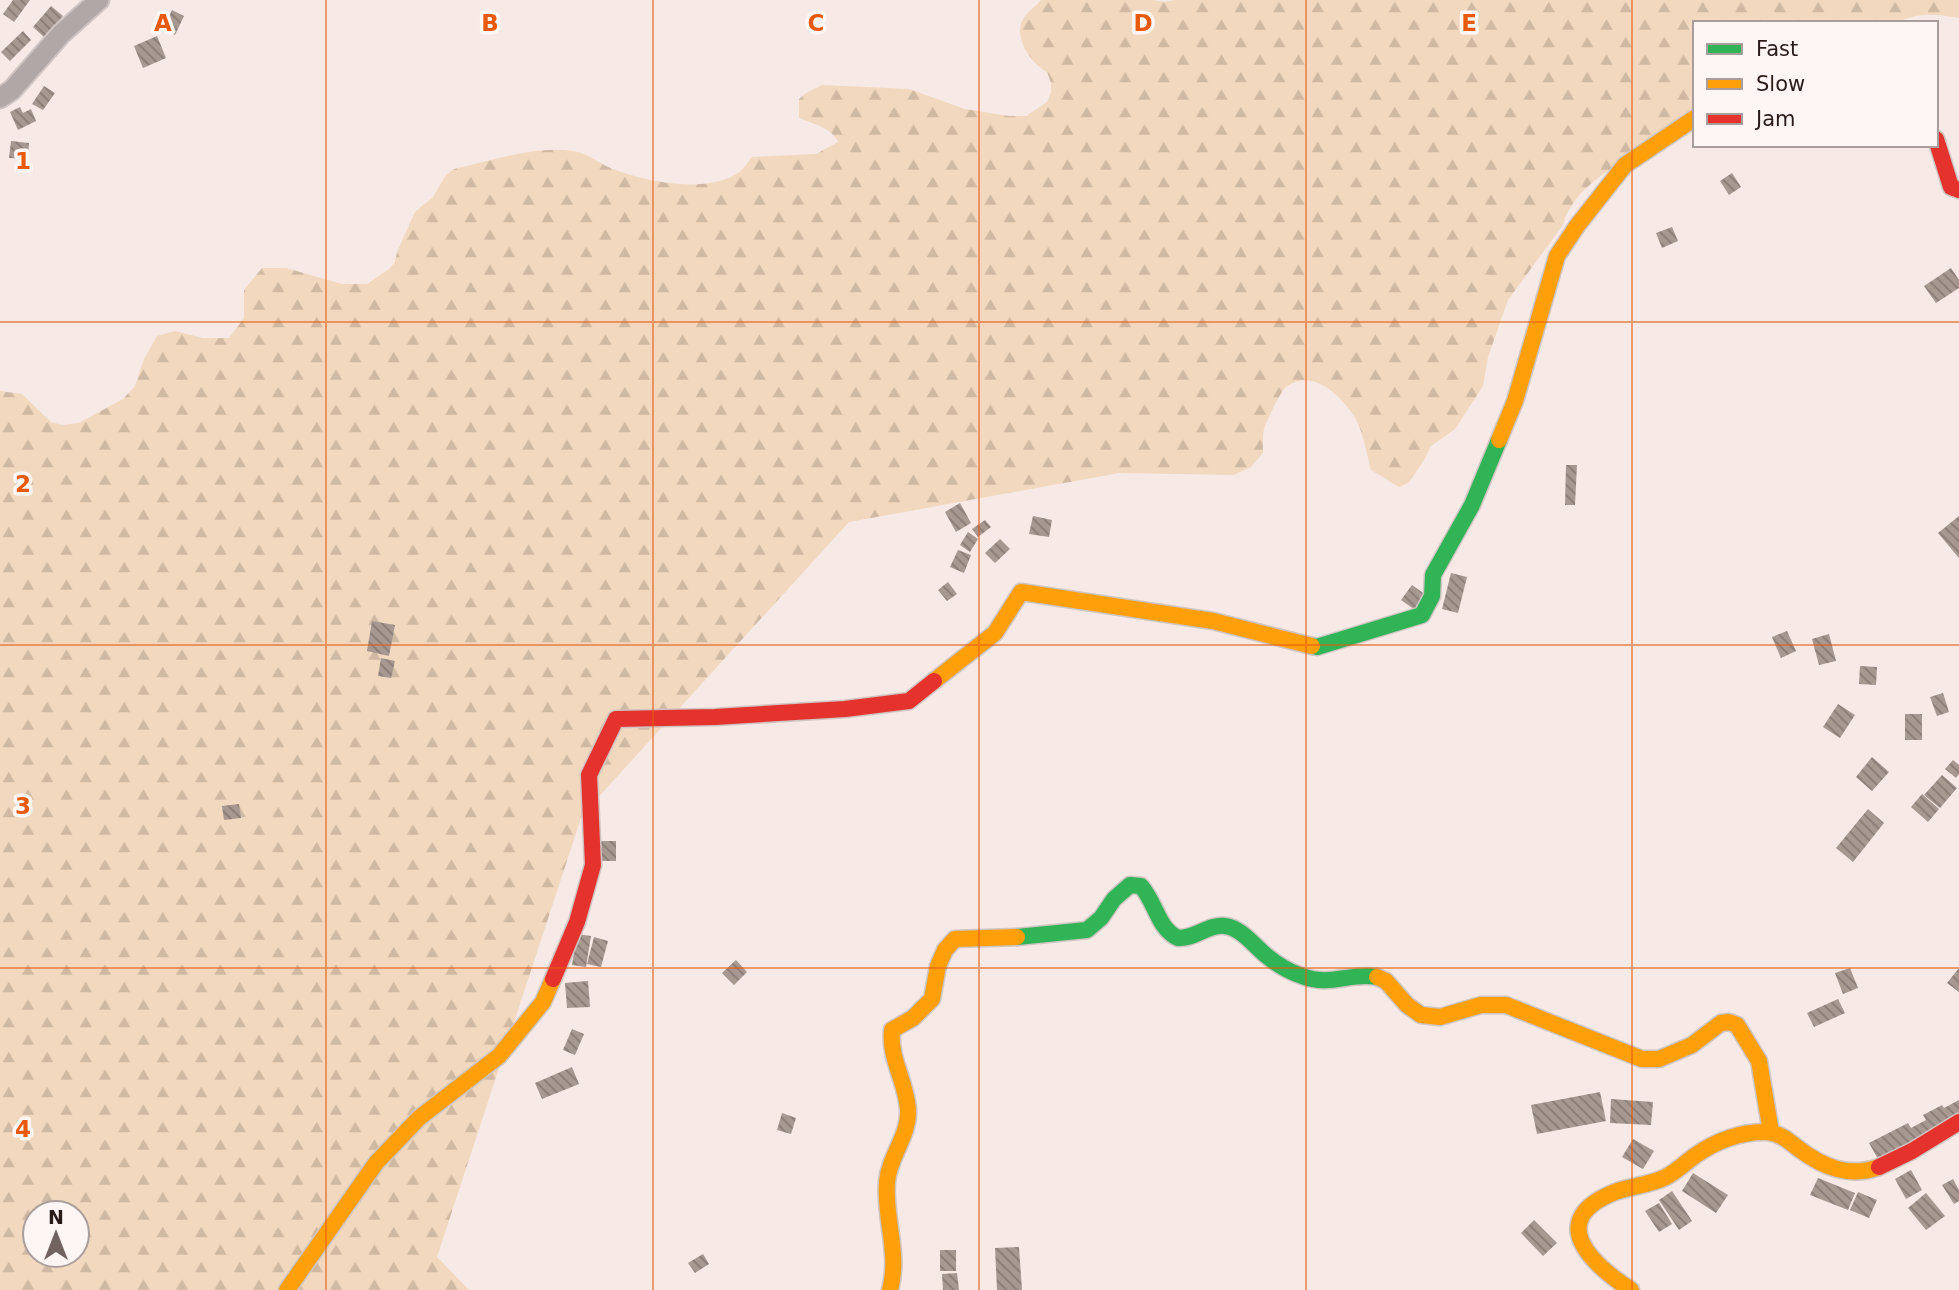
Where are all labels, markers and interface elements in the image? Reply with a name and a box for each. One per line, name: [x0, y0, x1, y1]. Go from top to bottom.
text: A: [154, 10, 172, 36]
text: B: [481, 10, 499, 36]
text: C: [808, 10, 824, 36]
text: D: [1133, 10, 1153, 36]
text: E: [1461, 10, 1477, 36]
legend: [1693, 21, 1938, 147]
text: Fast: [1756, 37, 1798, 61]
text: Slow: [1756, 72, 1805, 96]
text: Jam: [1754, 107, 1796, 131]
text: 1: [15, 148, 31, 174]
text: 2: [15, 471, 31, 497]
text: 3: [15, 793, 31, 819]
text: 4: [15, 1116, 31, 1142]
north arrow: [21, 1199, 91, 1269]
text: N: [48, 1206, 64, 1228]

